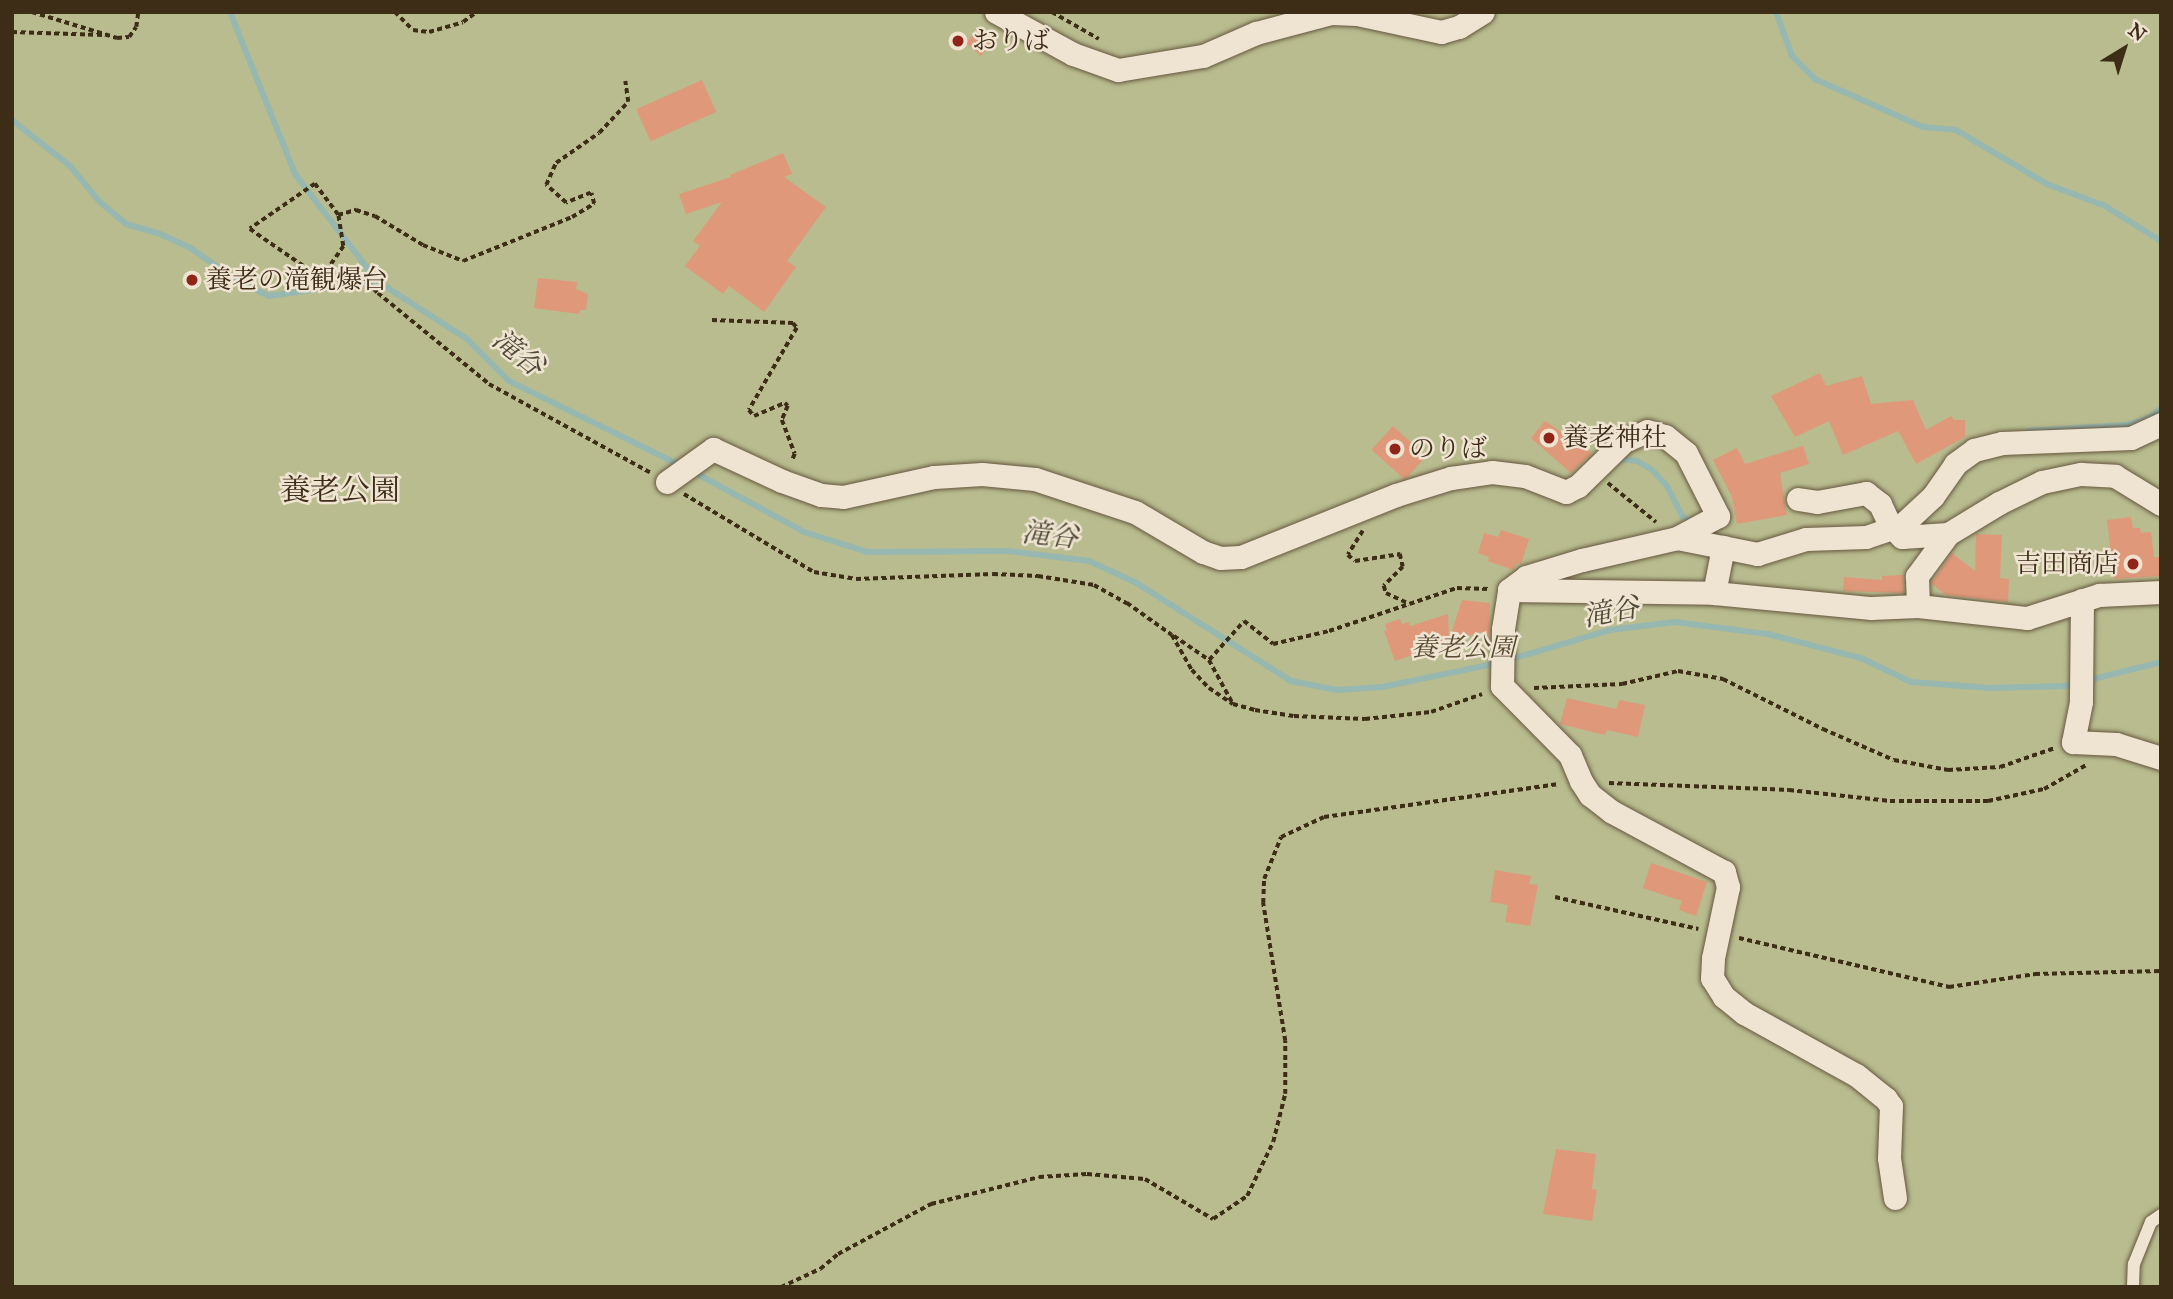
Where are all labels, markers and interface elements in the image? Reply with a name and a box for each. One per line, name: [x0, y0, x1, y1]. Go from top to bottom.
north arrow: [2089, 14, 2159, 84]
text: N: [2124, 18, 2151, 46]
place label: おりば: [972, 25, 1050, 57]
marker: おりば: [950, 33, 966, 49]
place label: 養老の滝観爆台: [206, 264, 388, 296]
marker: 養老の滝観爆台: [184, 272, 200, 288]
water label: 滝谷: [486, 323, 550, 383]
place label: 養老神社: [1563, 422, 1667, 454]
marker: 養老神社: [1541, 430, 1557, 446]
place label: のりば: [1409, 433, 1487, 465]
marker: のりば: [1387, 441, 1403, 457]
district label: 養老公園: [280, 472, 400, 508]
water label: 滝谷: [1020, 515, 1080, 555]
place label: 吉田商店: [2015, 548, 2119, 580]
marker: 吉田商店: [2125, 556, 2141, 572]
water label: 滝谷: [1580, 590, 1642, 634]
park label: 養老公園: [1411, 632, 1515, 664]

